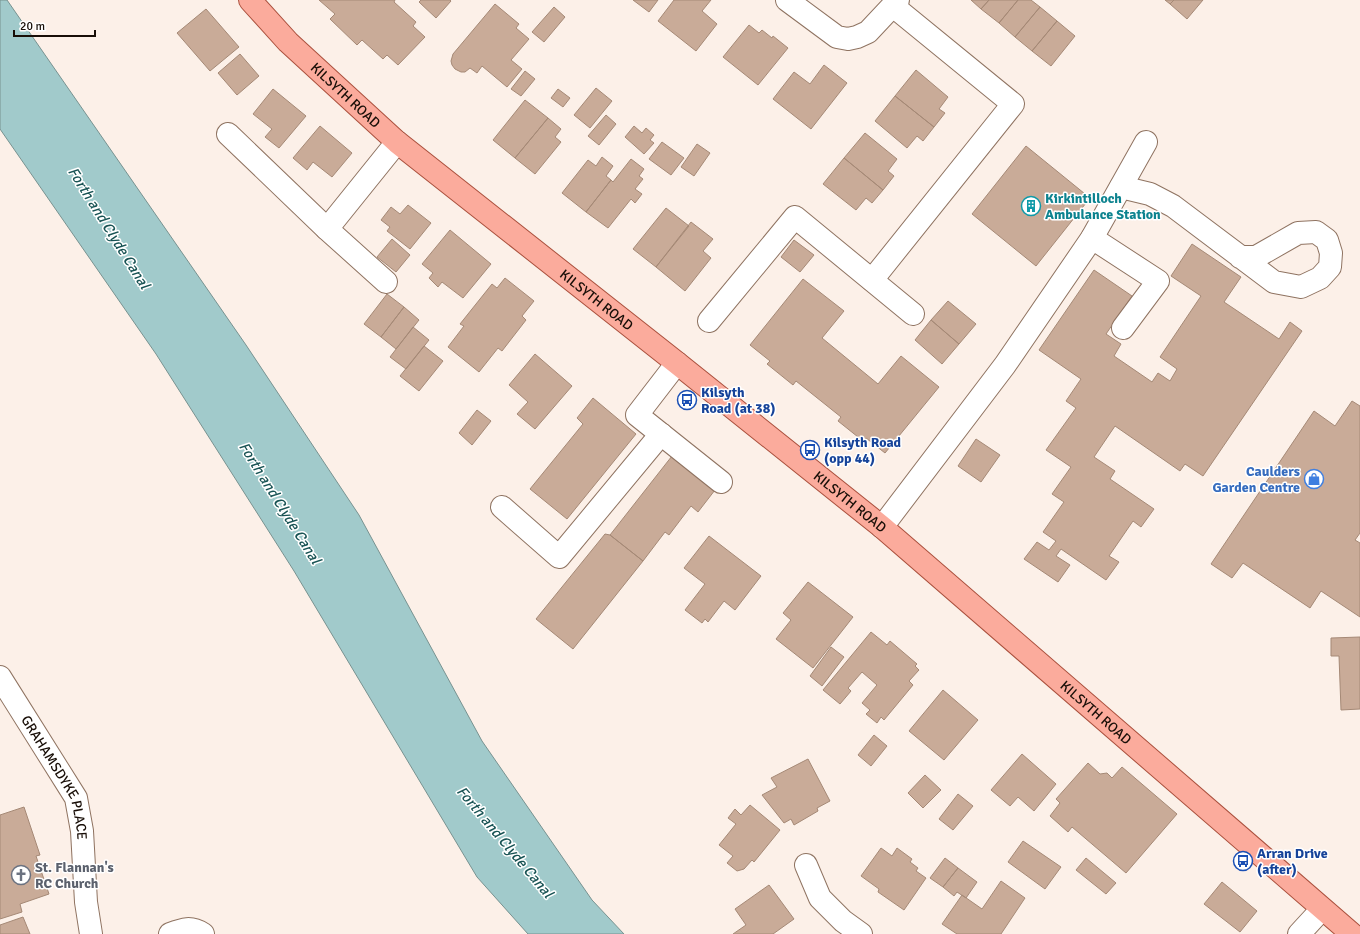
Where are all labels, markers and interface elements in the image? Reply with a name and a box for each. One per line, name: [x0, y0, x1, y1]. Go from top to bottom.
scale bar: [14, 12, 95, 38]
text: 20 m: [20, 19, 45, 34]
street label: KILSYTH ROAD: [307, 59, 384, 132]
water label: Forth and Clyde Canal: [64, 164, 155, 294]
place label: Kirkintilloch Ambulance Station: [1045, 190, 1161, 223]
building icon: Kirkintilloch Ambulance Station: [1020, 195, 1042, 217]
street label: KILSYTH ROAD: [556, 266, 636, 334]
place label: Kilsyth Road (at 38): [701, 384, 775, 417]
bus stop icon: Kilsyth Road (at 38): [676, 389, 698, 411]
place label: Kilsyth Road (opp 44): [824, 434, 902, 467]
water label: Forth and Clyde Canal: [235, 439, 326, 569]
bus stop icon: Kilsyth Road (opp 44): [799, 439, 821, 461]
place label: Caulders Garden Centre: [1212, 463, 1300, 496]
street label: KILSYTH ROAD: [810, 468, 890, 536]
shop icon: Caulders Garden Centre: [1303, 468, 1325, 490]
street label: KILSYTH ROAD: [1057, 677, 1135, 748]
street label: GRAHAMSDYKE PLACE: [17, 712, 90, 840]
water label: Forth and Clyde Canal: [453, 782, 558, 903]
place label: Arran Drive (after): [1257, 845, 1328, 878]
bus stop icon: Arran Drive (after): [1232, 850, 1254, 872]
place label: St. Flannan's RC Church: [35, 859, 114, 892]
church icon: St. Flannan's RC Church: [10, 864, 32, 886]

